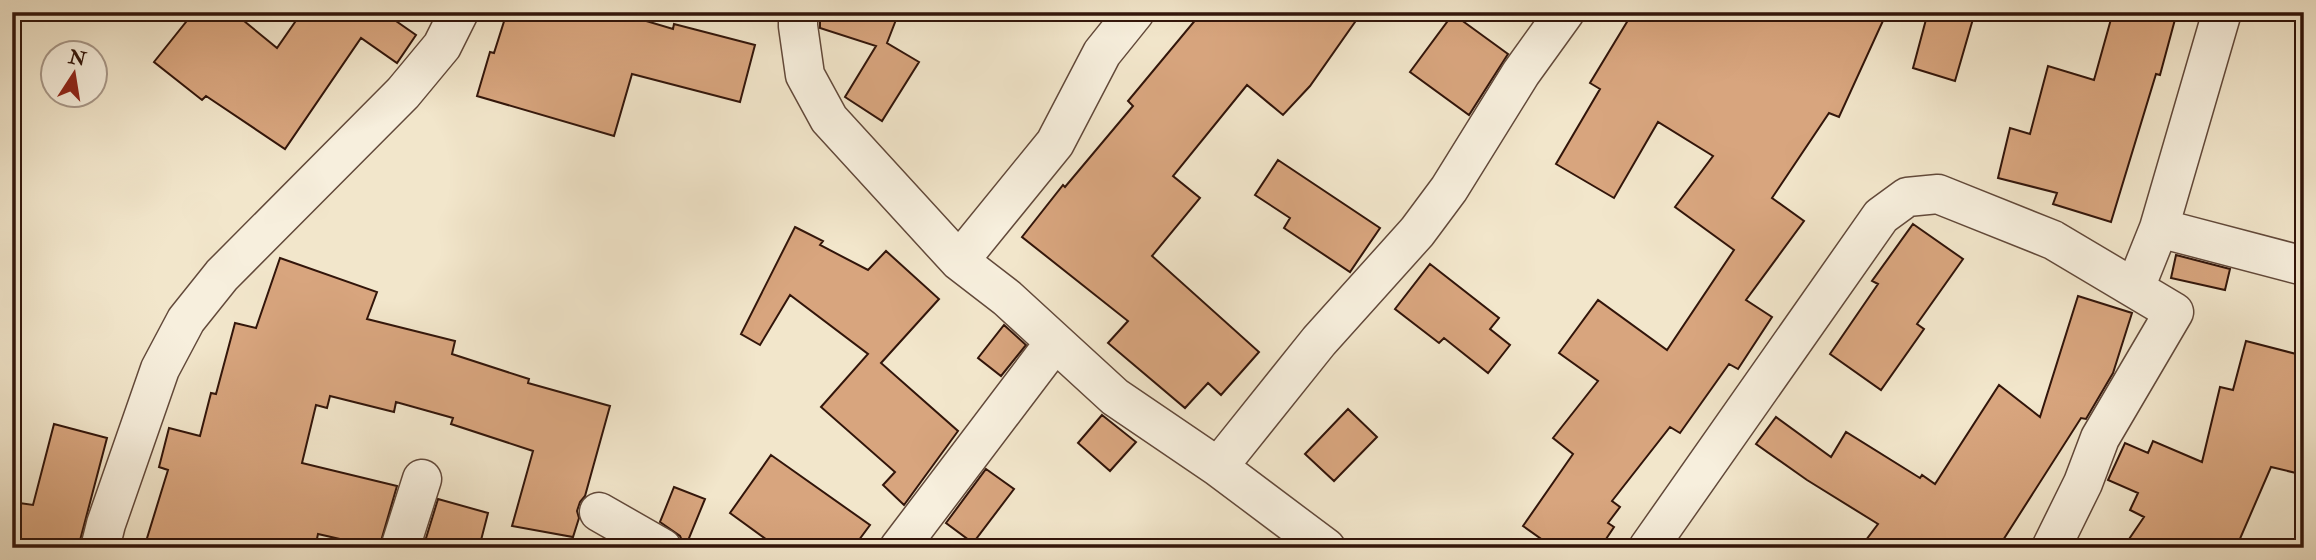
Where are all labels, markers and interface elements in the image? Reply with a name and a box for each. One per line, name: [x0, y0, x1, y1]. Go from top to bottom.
north arrow: [38, 38, 108, 108]
text: N: [66, 45, 89, 72]

